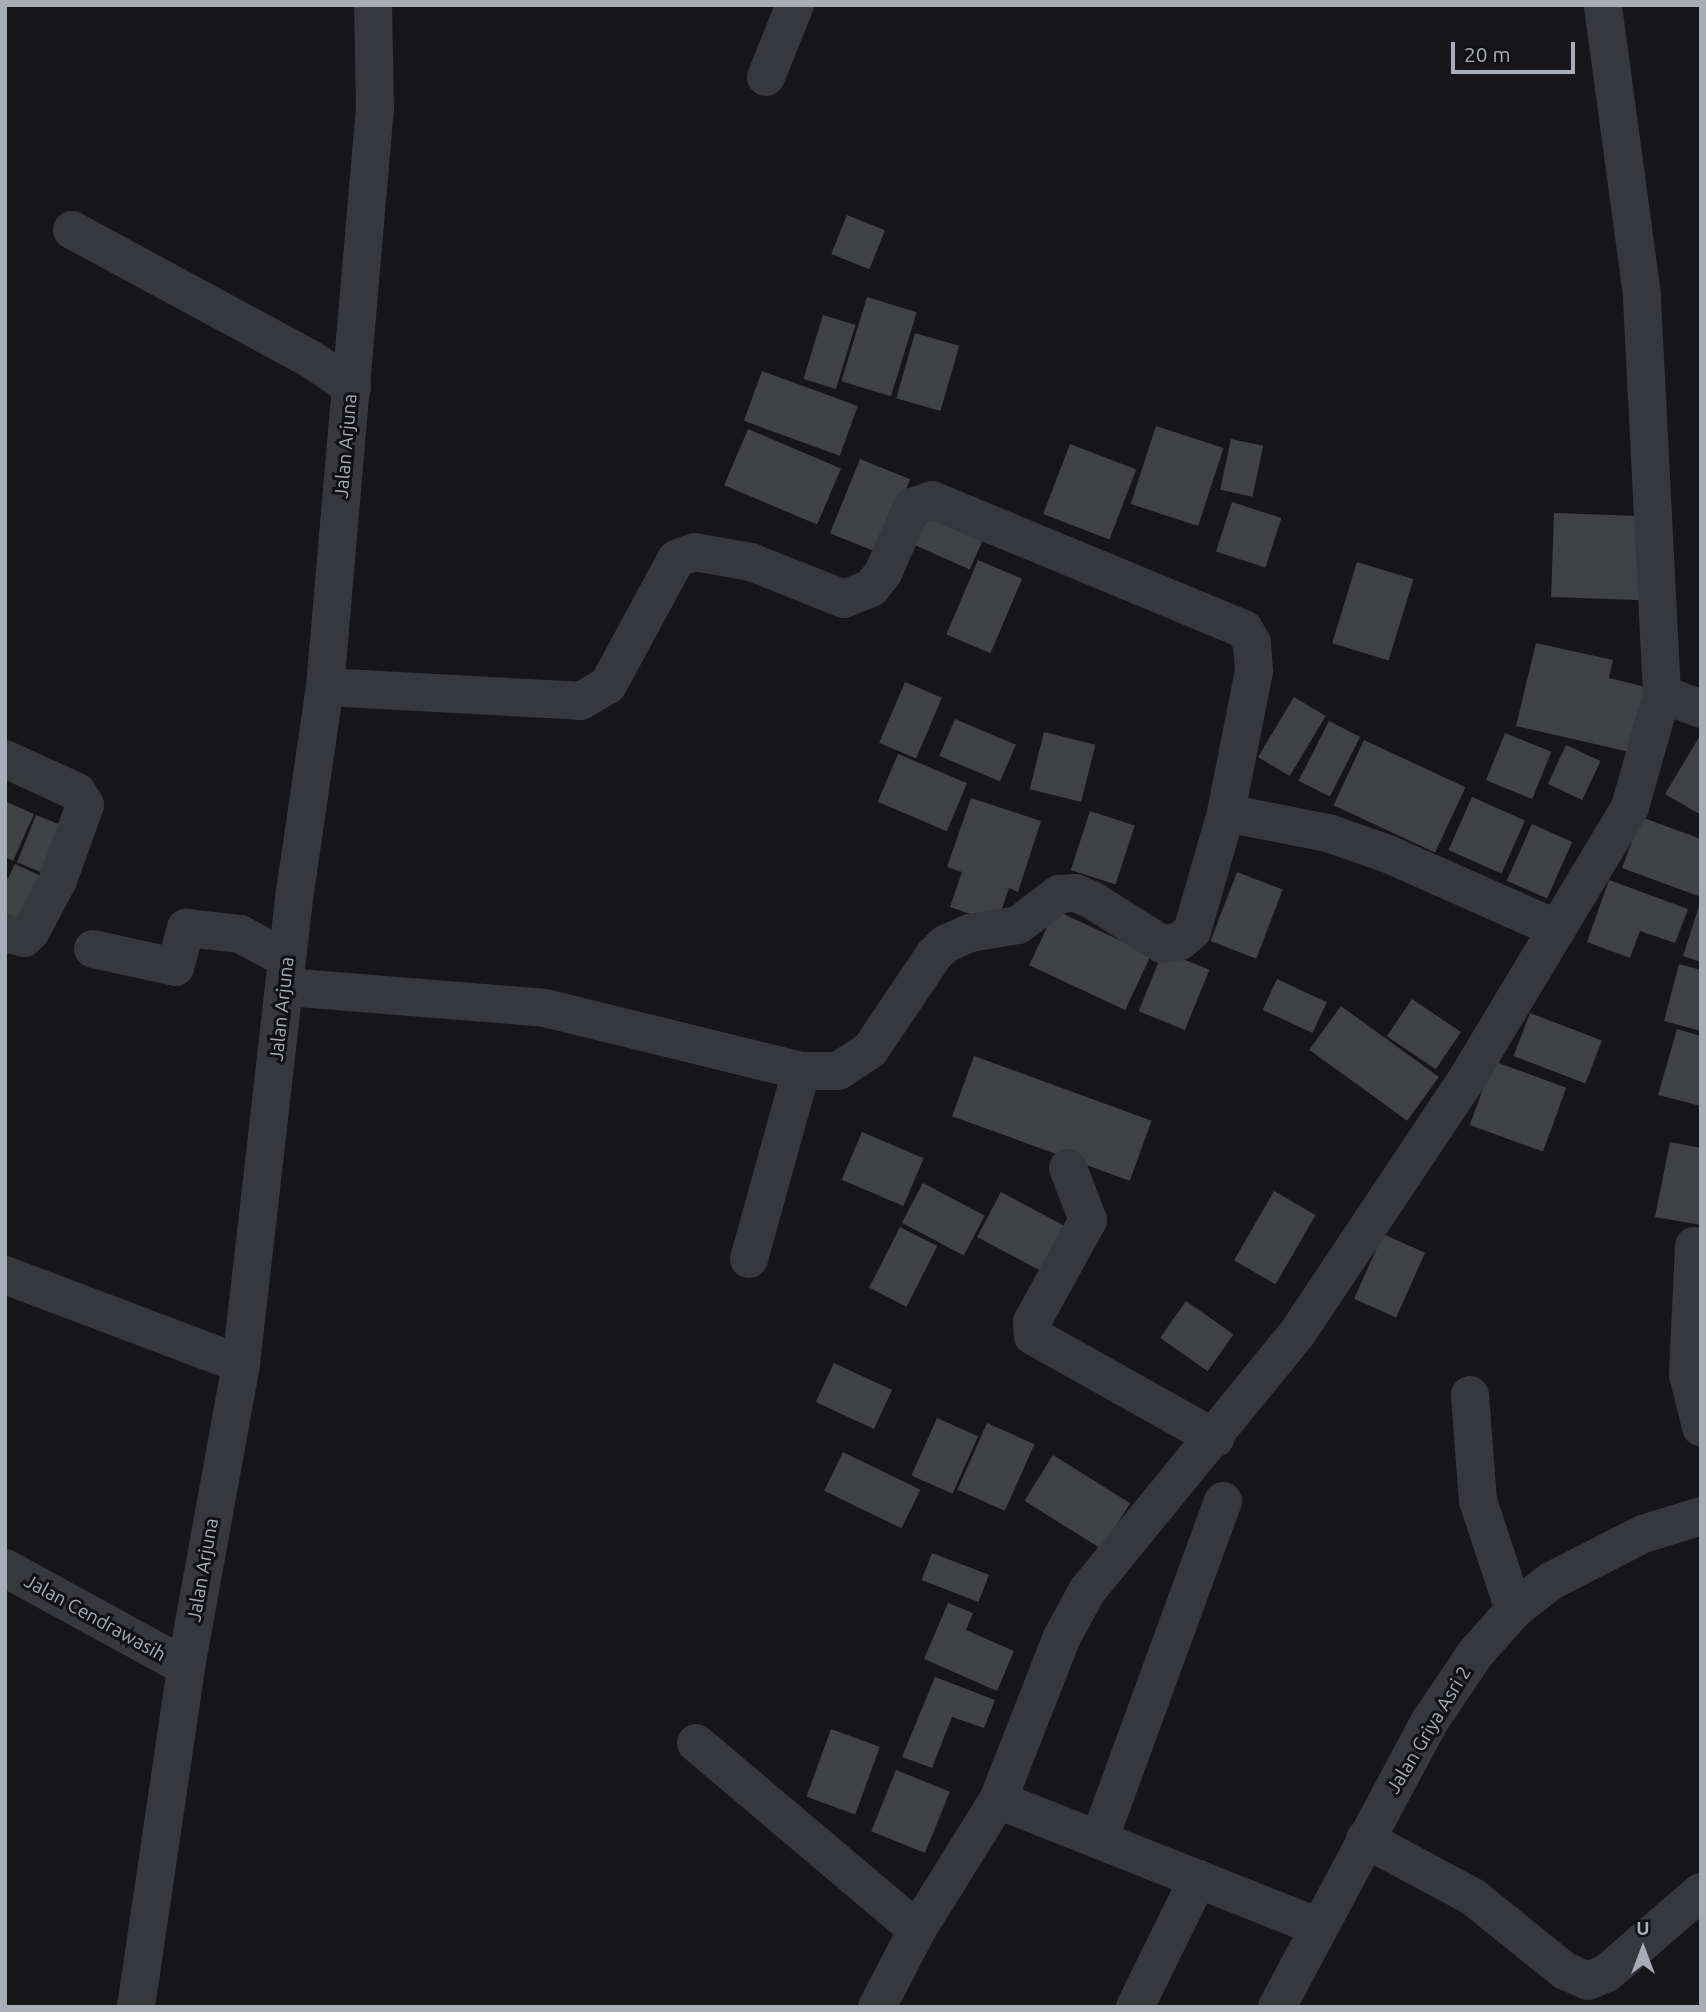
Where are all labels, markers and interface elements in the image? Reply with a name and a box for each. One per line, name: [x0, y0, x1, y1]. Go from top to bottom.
scale bar: [1454, 28, 1578, 72]
text: 20 m: [1464, 42, 1511, 66]
street label: Jalan Arjuna: [330, 393, 362, 499]
street label: Jalan Arjuna: [265, 956, 299, 1062]
street label: Jalan Arjuna: [183, 1516, 223, 1624]
street label: Jalan Cendrawasih: [20, 1570, 170, 1666]
street label: Jalan Griya Asri 2: [1382, 1662, 1476, 1798]
north arrow: [1608, 1914, 1678, 1984]
text: U: [1636, 1917, 1650, 1939]

